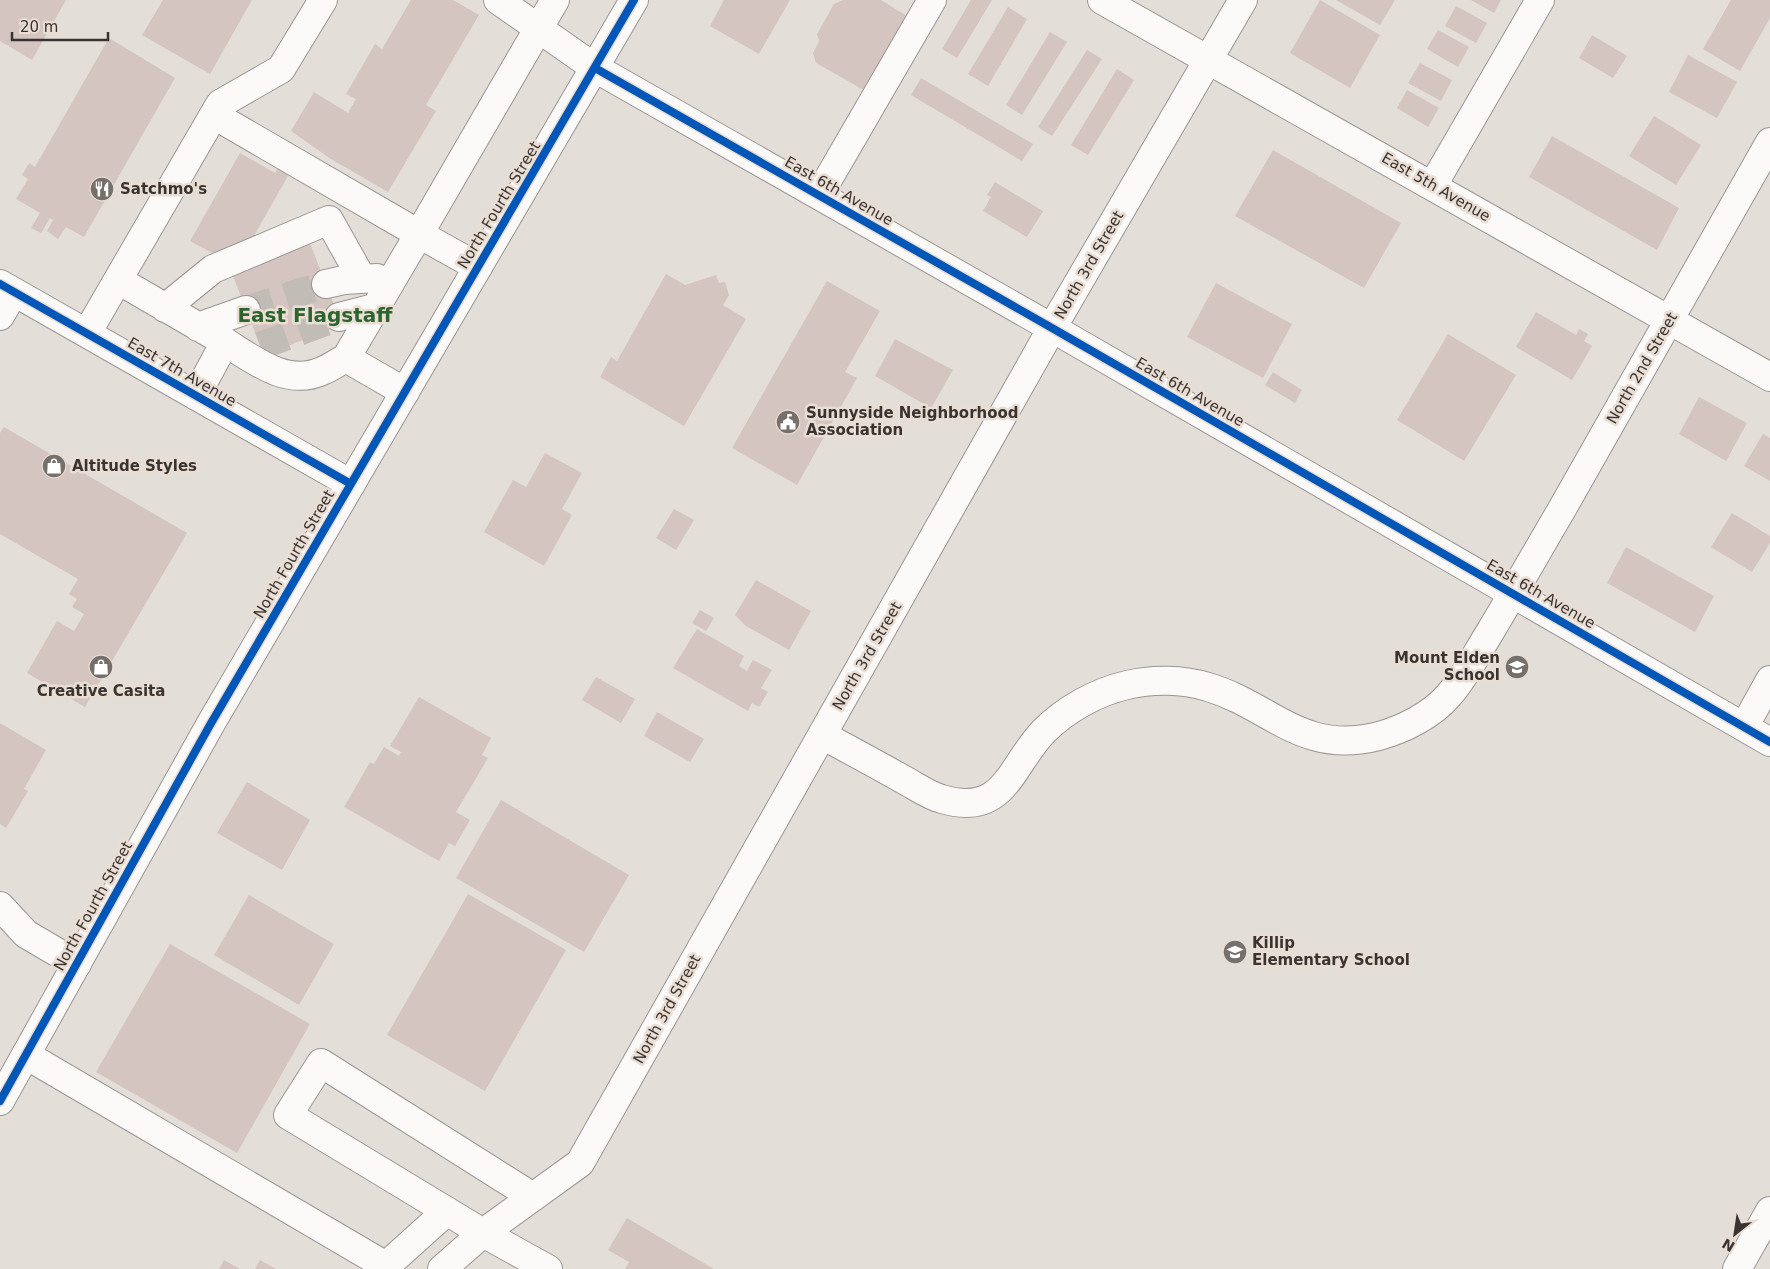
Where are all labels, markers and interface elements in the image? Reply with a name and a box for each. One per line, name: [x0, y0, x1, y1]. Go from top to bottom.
scale bar: [12, 10, 109, 42]
text: 20 m: [20, 18, 58, 36]
street label: North Fourth Street: [454, 138, 544, 272]
street label: East 5th Avenue: [1378, 149, 1494, 225]
street label: East 6th Avenue: [781, 153, 897, 229]
restaurant icon: Satchmo's: [89, 176, 115, 202]
place label: Satchmo's: [120, 180, 207, 198]
street label: North 3rd Street: [1051, 208, 1127, 322]
district label: East Flagstaff: [237, 303, 393, 327]
street label: North 2nd Street: [1603, 309, 1681, 427]
street label: East 7th Avenue: [124, 334, 240, 410]
street label: East 6th Avenue: [1132, 354, 1248, 430]
place label: Sunnyside Neighborhood Association: [806, 404, 1019, 439]
public building icon: Sunnyside Neighborhood Association: [775, 409, 801, 435]
shop icon: Altitude Styles: [41, 453, 67, 479]
place label: Altitude Styles: [72, 457, 197, 475]
street label: North Fourth Street: [250, 486, 338, 621]
street label: East 6th Avenue: [1483, 556, 1599, 632]
street label: North 3rd Street: [829, 599, 905, 713]
place label: Mount Elden School: [1394, 649, 1500, 684]
shop icon: Creative Casita: [88, 654, 114, 680]
school or university icon: Mount Elden School: [1504, 654, 1530, 680]
place label: Creative Casita: [37, 682, 165, 700]
street label: North Fourth Street: [50, 838, 136, 974]
place label: Killip Elementary School: [1252, 934, 1410, 969]
school or university icon: Killip Elementary School: [1222, 939, 1248, 965]
street label: North 3rd Street: [630, 951, 705, 1067]
north arrow: [1710, 1209, 1760, 1259]
text: N: [1719, 1235, 1738, 1255]

